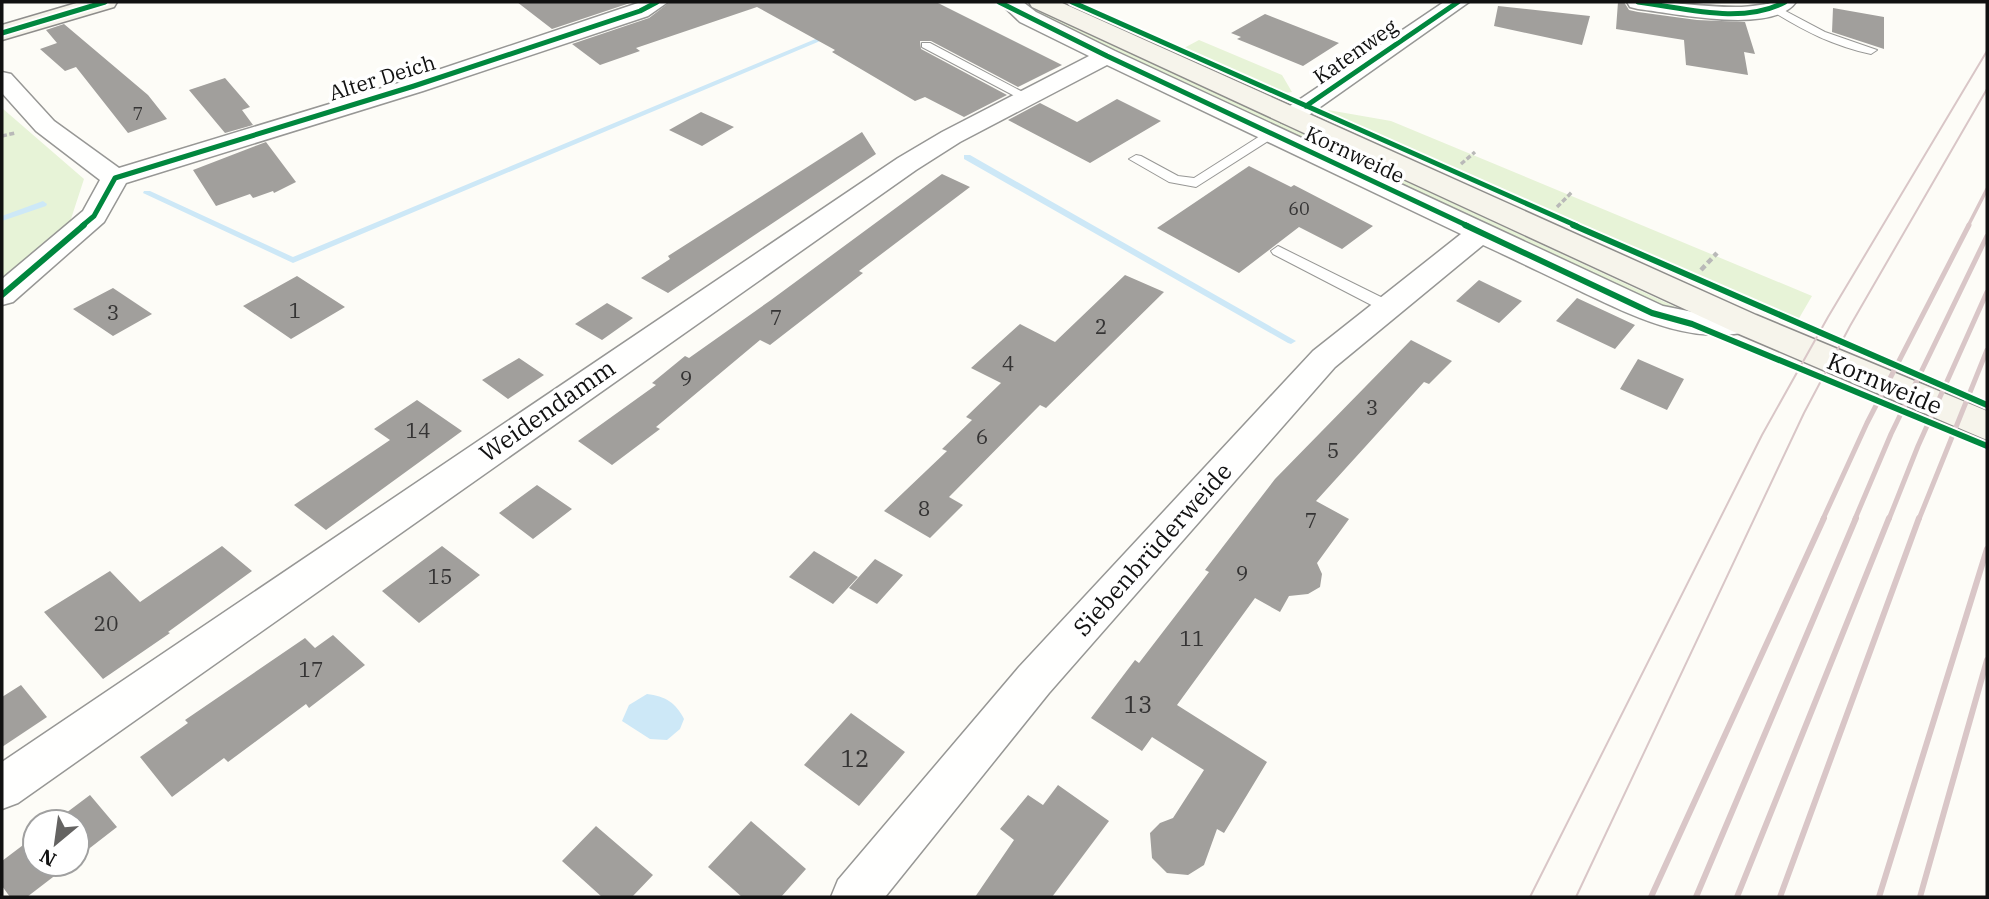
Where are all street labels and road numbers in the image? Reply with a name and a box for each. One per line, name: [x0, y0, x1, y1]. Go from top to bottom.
street label: Katenweg: [1307, 12, 1403, 90]
street label: Alter Deich: [325, 48, 439, 106]
street label: Kornweide: [1301, 119, 1409, 189]
street label: Kornweide: [1823, 344, 1947, 422]
street label: Weidendamm: [473, 351, 621, 469]
street label: Siebenbrüderweide: [1066, 455, 1238, 643]

